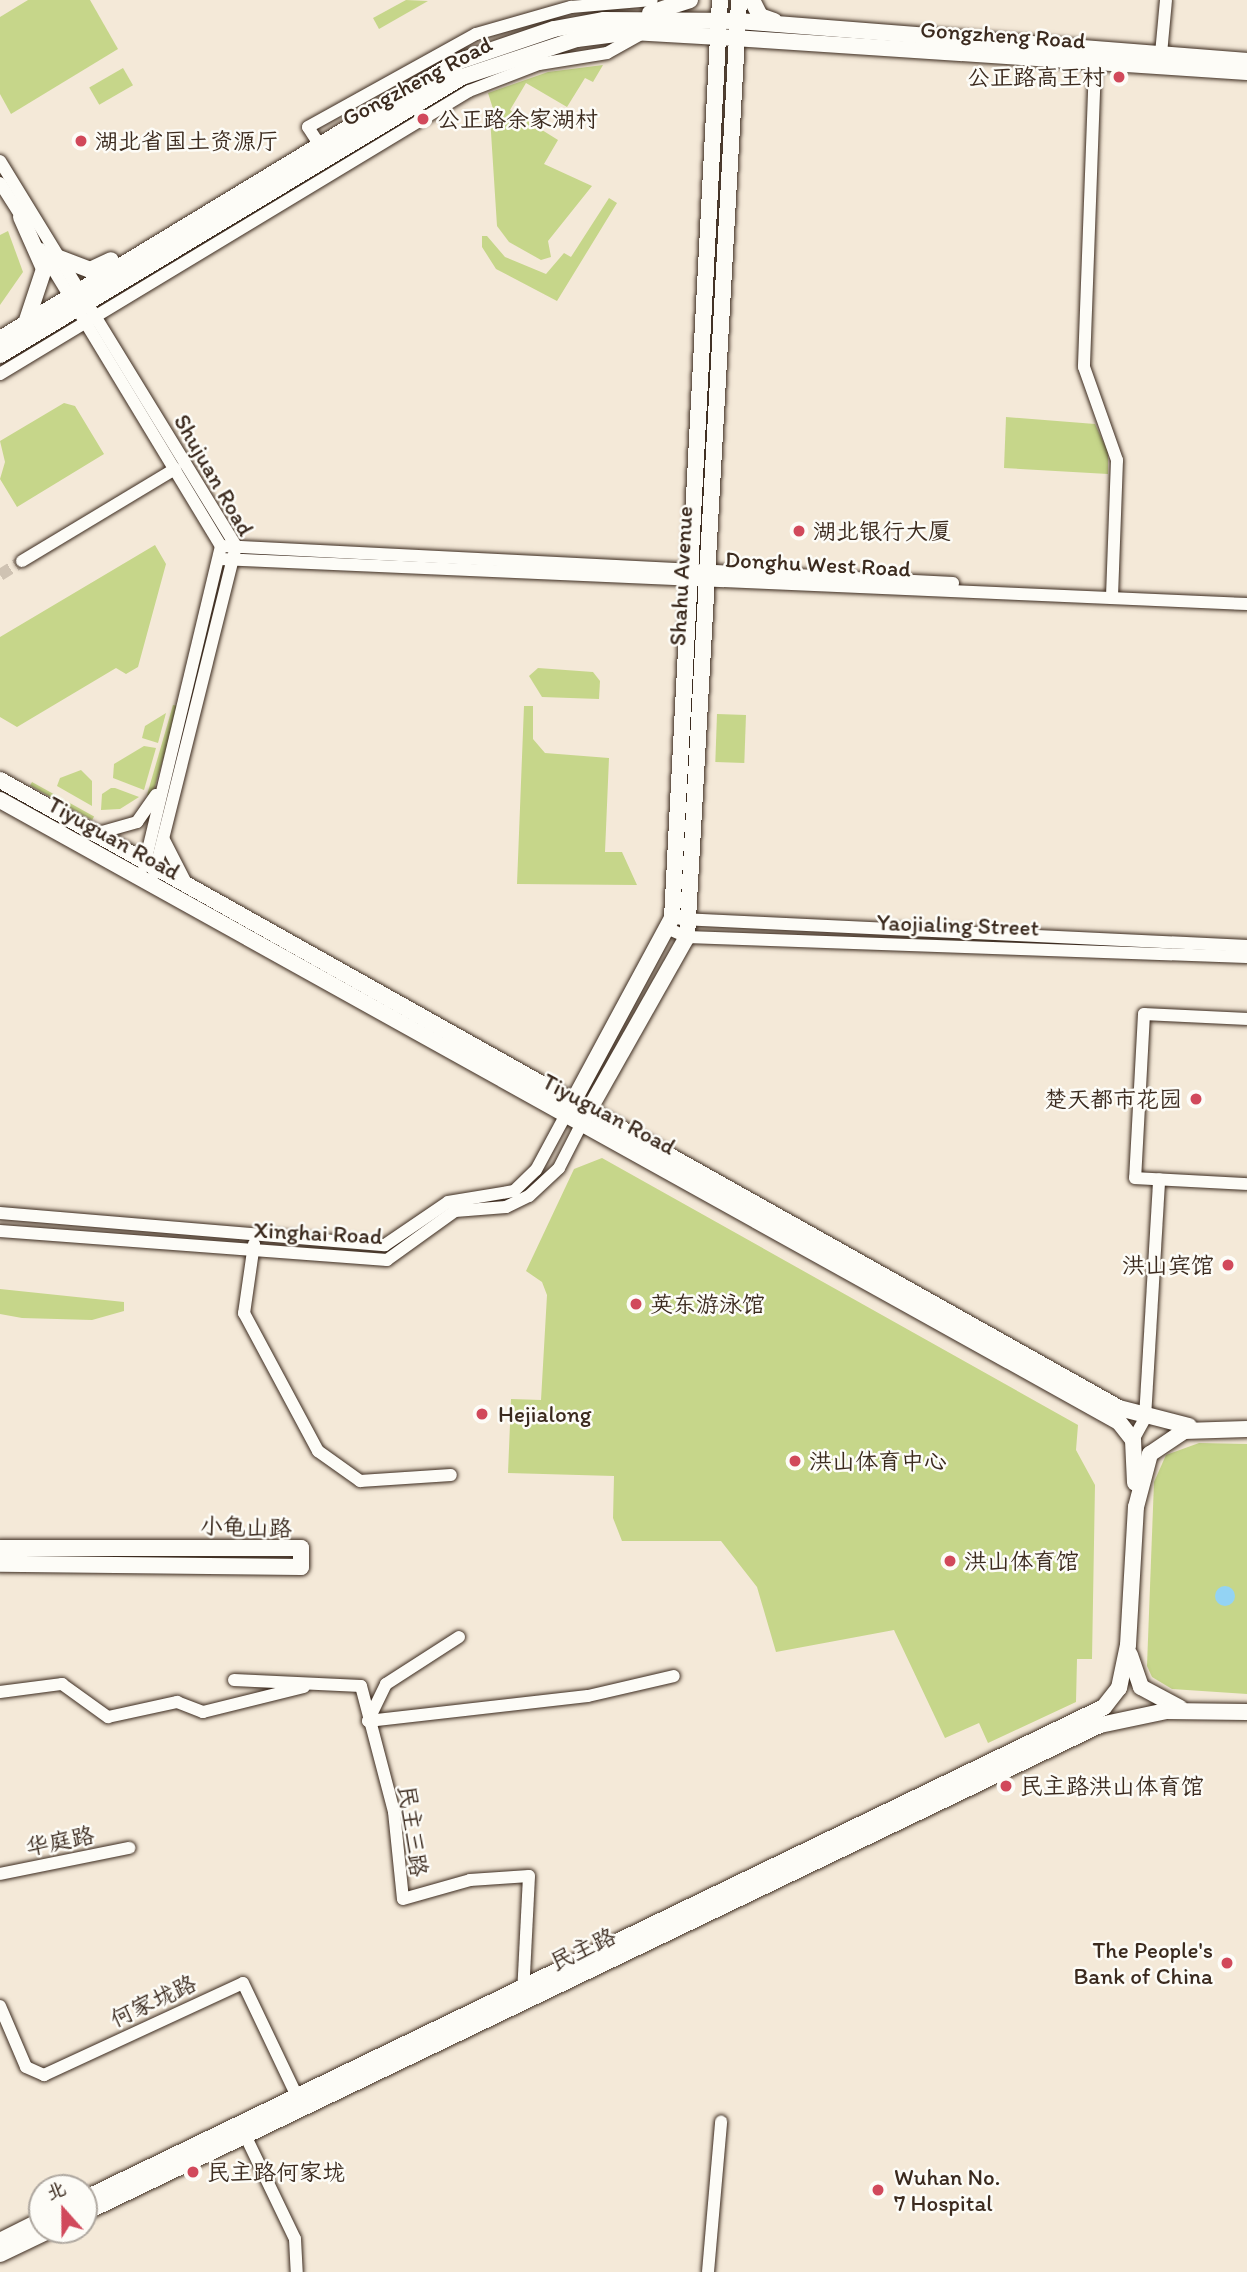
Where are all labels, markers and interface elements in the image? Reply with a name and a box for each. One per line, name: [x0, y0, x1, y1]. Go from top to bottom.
street label: Gongzheng Road: [920, 15, 1086, 55]
street label: Gongzheng Road: [338, 30, 496, 132]
place label: 公正路高王村: [967, 63, 1105, 91]
marker: 公正路高王村: [1111, 69, 1127, 85]
place label: 公正路余家湖村: [437, 105, 598, 133]
marker: 公正路余家湖村: [415, 111, 431, 127]
place label: 湖北省国土资源厅: [95, 127, 279, 155]
marker: 湖北省国土资源厅: [73, 133, 89, 149]
street label: Shujuan Road: [168, 409, 260, 541]
street label: Shahu Avenue: [664, 506, 698, 646]
place label: 湖北银行大厦: [813, 517, 951, 545]
marker: 湖北银行大厦: [791, 523, 807, 539]
street label: Donghu West Road: [725, 545, 911, 583]
street label: Tiyuguan Road: [43, 790, 185, 886]
street label: Yaojialing Street: [877, 908, 1039, 942]
street label: Tiyuguan Road: [538, 1067, 680, 1161]
place label: 楚天都市花园: [1044, 1085, 1182, 1113]
marker: 楚天都市花园: [1188, 1091, 1204, 1107]
street label: Xinghai Road: [253, 1216, 383, 1250]
place label: 洪山宾馆: [1122, 1251, 1214, 1279]
marker: 洪山宾馆: [1220, 1257, 1236, 1273]
place label: 英东游泳馆: [650, 1290, 765, 1318]
marker: 英东游泳馆: [628, 1296, 644, 1312]
place label: Hejialong: [498, 1400, 592, 1428]
marker: Hejialong: [472, 1404, 492, 1424]
place label: 洪山体育中心: [809, 1447, 947, 1475]
marker: 洪山体育中心: [787, 1453, 803, 1469]
street label: 小龟山路: [200, 1512, 292, 1542]
place label: 洪山体育馆: [964, 1547, 1079, 1575]
marker: 洪山体育馆: [942, 1553, 958, 1569]
place label: 民主路洪山体育馆: [1020, 1772, 1204, 1800]
marker: 民主路洪山体育馆: [998, 1778, 1014, 1794]
street label: 民主三路: [393, 1784, 433, 1878]
street label: 华庭路: [24, 1821, 96, 1861]
street label: 民主路: [546, 1922, 620, 1976]
place label: The People's Bank of China: [1074, 1936, 1213, 1990]
marker: The People's Bank of China: [1219, 1955, 1235, 1971]
street label: 何家垅路: [105, 1969, 201, 2033]
place label: 民主路何家垅: [207, 2158, 345, 2186]
place label: Wuhan No. 7 Hospital: [894, 2163, 1000, 2217]
marker: 民主路何家垅: [185, 2164, 201, 2180]
north arrow: [28, 2174, 98, 2244]
text: 北: [43, 2177, 69, 2205]
marker: Wuhan No. 7 Hospital: [868, 2180, 888, 2200]

